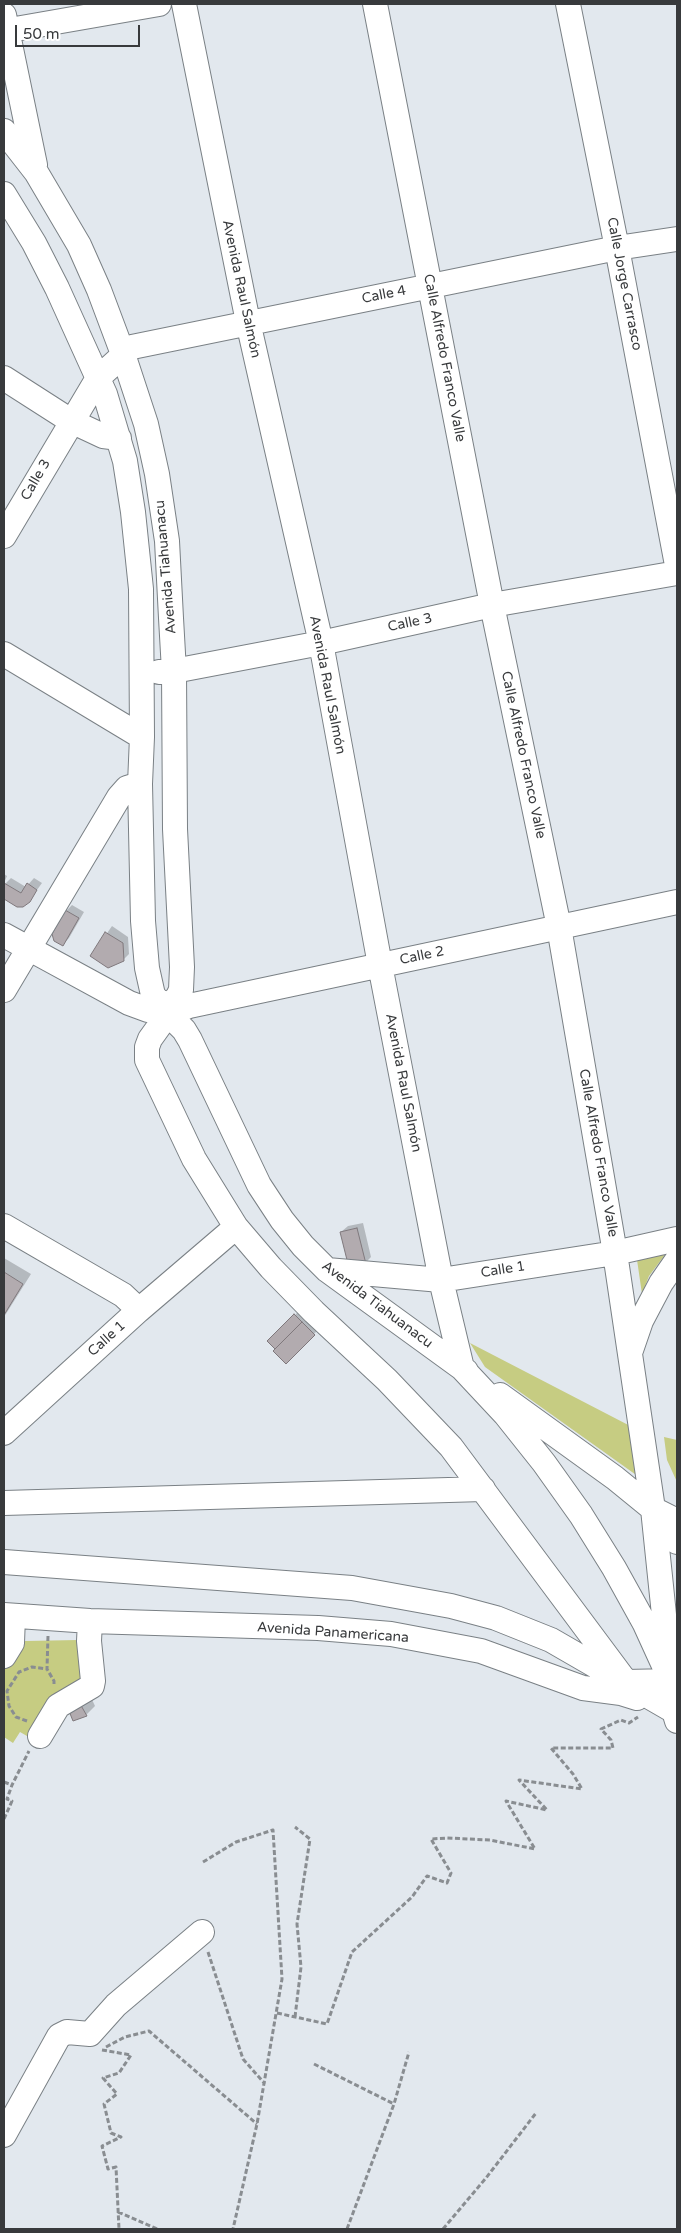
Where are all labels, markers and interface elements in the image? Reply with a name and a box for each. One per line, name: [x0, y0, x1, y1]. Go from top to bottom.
scale bar: [18, 15, 142, 47]
text: 50 m: [23, 25, 60, 43]
street label: Calle Jorge Carrasco: [603, 216, 645, 352]
street label: Avenida Raul Salmón: [218, 218, 264, 360]
street label: Calle Alfredo Franco Valle: [419, 273, 469, 443]
street label: Calle 4: [360, 282, 408, 308]
street label: Calle 3: [17, 456, 55, 504]
street label: Avenida Tiahuanacu: [152, 499, 180, 635]
street label: Calle 3: [386, 610, 434, 636]
street label: Avenida Raul Salmón: [305, 614, 349, 756]
street label: Calle Alfredo Franco Valle: [497, 670, 549, 840]
street label: Calle 2: [398, 943, 446, 969]
street label: Avenida Raul Salmón: [381, 1012, 425, 1154]
street label: Calle Alfredo Franco Valle: [575, 1068, 621, 1238]
street label: Avenida Tiahuanacu: [318, 1258, 436, 1352]
street label: Calle 1: [479, 1258, 527, 1282]
street label: Calle 1: [85, 1318, 129, 1360]
street label: Avenida Panamericana: [257, 1619, 409, 1647]

